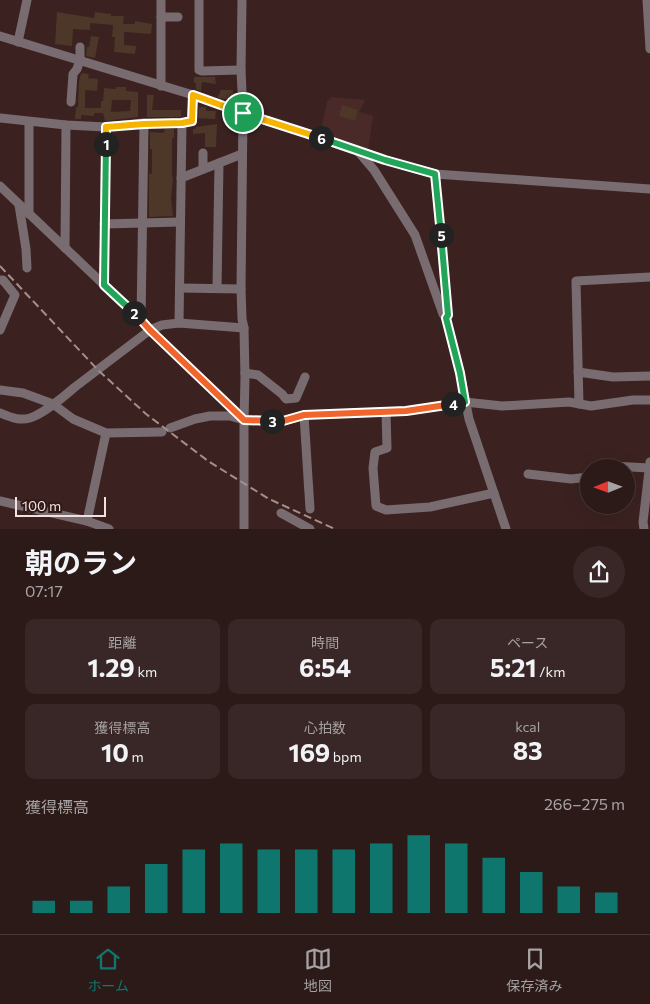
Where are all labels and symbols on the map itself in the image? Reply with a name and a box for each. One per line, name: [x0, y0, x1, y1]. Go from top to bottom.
pin: [222, 92, 264, 134]
pin: 6: [308, 126, 334, 150]
pin: 1: [94, 132, 118, 156]
pin: 5: [428, 222, 454, 248]
pin: 2: [122, 300, 146, 326]
pin: 4: [440, 392, 466, 416]
pin: 3: [260, 408, 284, 434]
north arrow: [580, 459, 635, 514]
scale bar: [15, 494, 106, 517]

